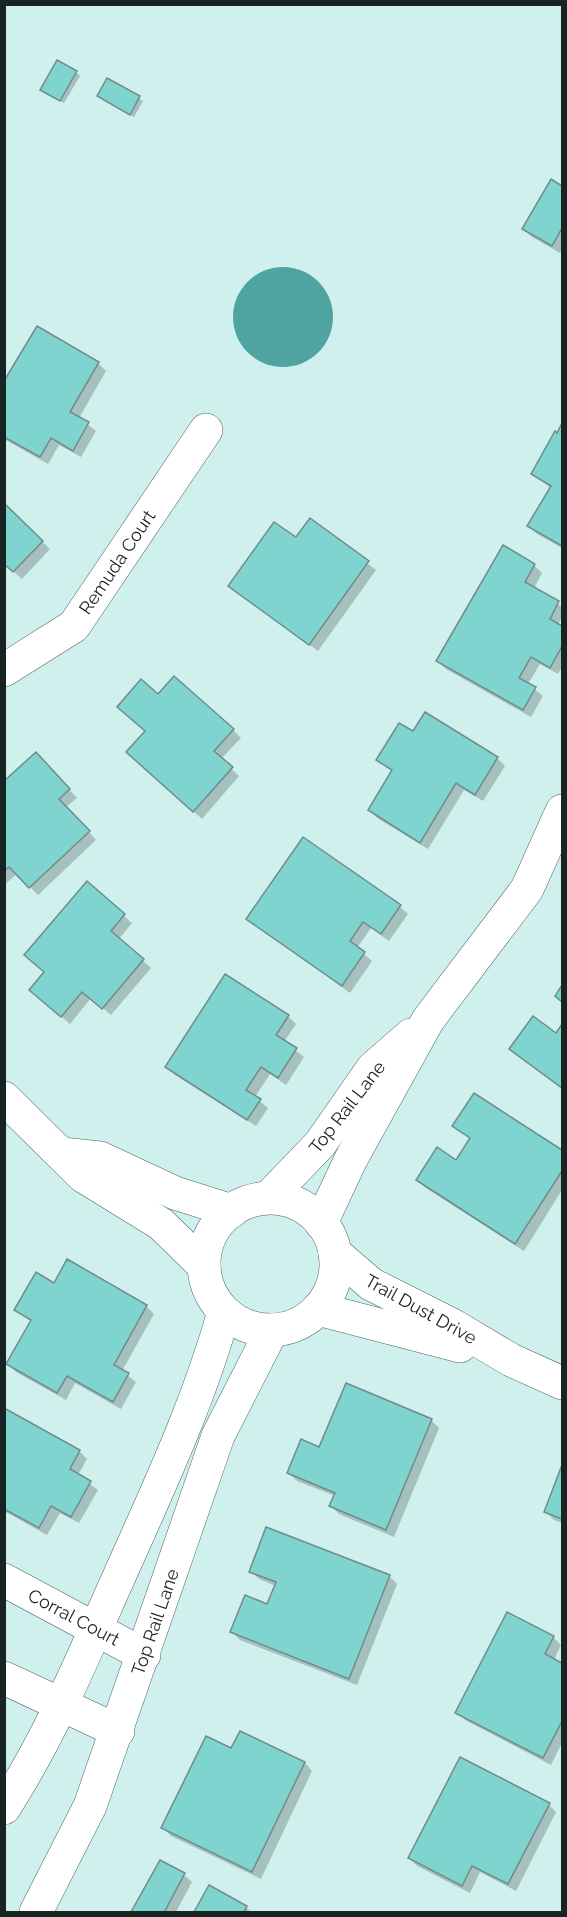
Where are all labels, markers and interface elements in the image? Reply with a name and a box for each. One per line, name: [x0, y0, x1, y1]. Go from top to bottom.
street label: Remuda Court: [74, 506, 160, 618]
street label: Top Rail Lane: [305, 1056, 390, 1157]
street label: Trail Dust Drive: [362, 1270, 481, 1348]
street label: Top Rail Lane: [127, 1566, 183, 1678]
street label: Corral Court: [25, 1584, 123, 1650]

